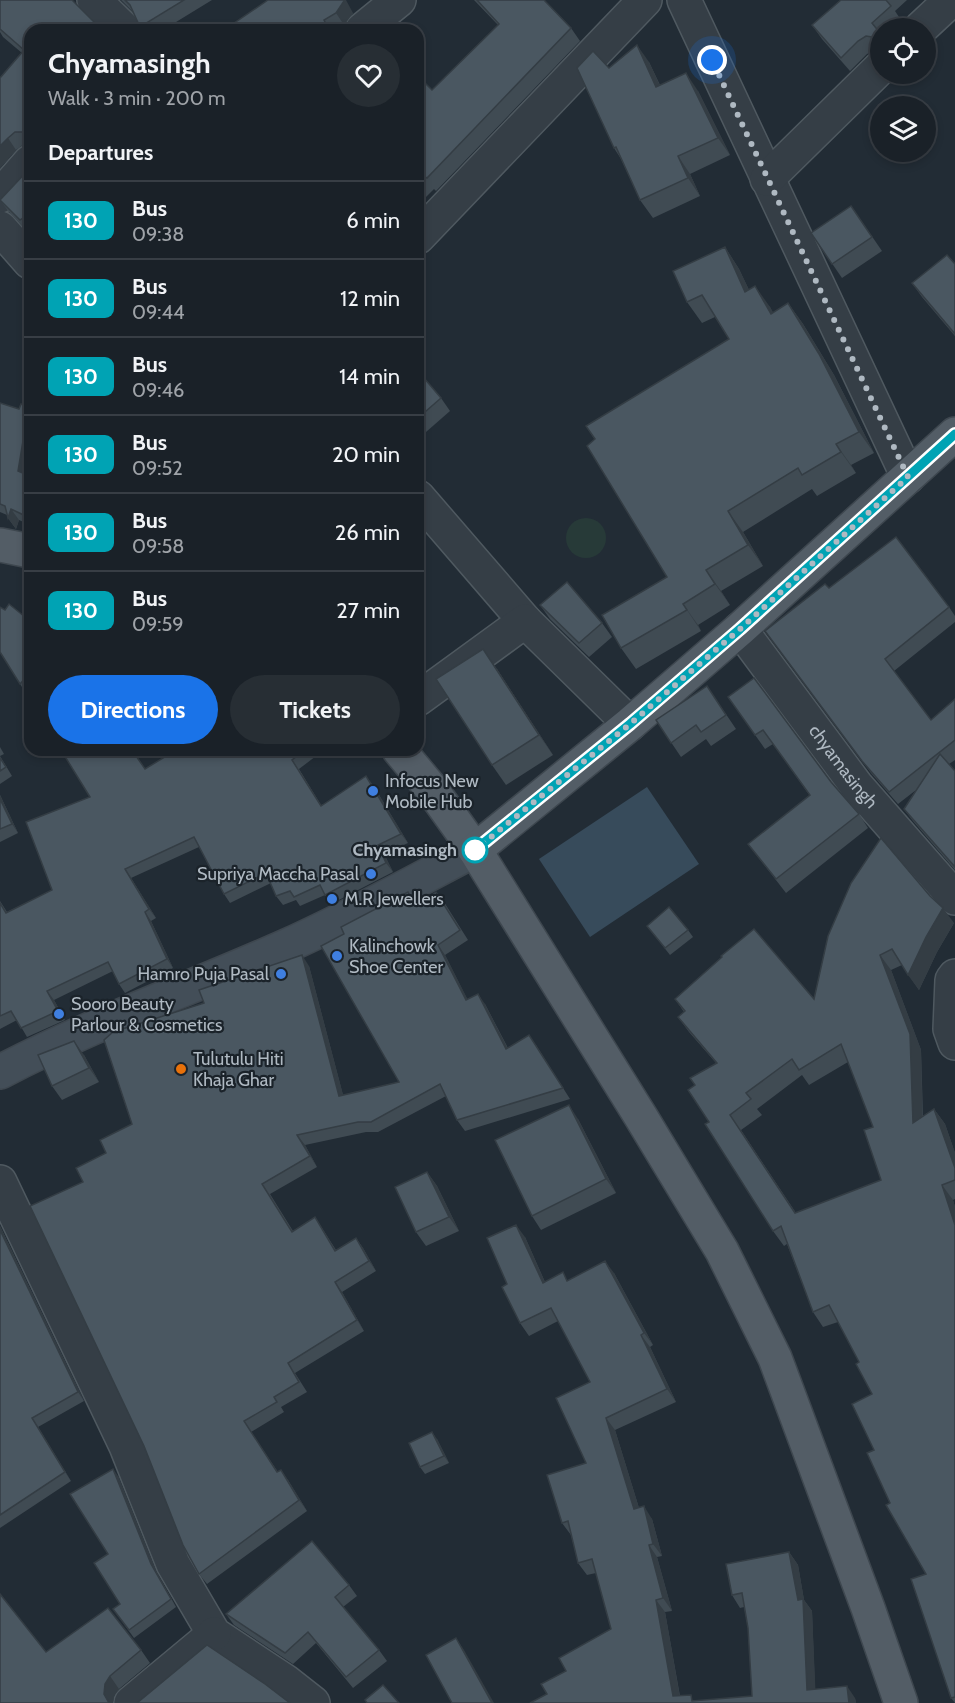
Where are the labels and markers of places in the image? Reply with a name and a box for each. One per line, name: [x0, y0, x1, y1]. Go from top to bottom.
place label: Infocus New Mobile Hub: [385, 770, 479, 813]
marker: Infocus New Mobile Hub: [366, 784, 380, 798]
marker: Chyamasingh: [462, 837, 488, 863]
place label: Chyamasingh: [352, 839, 457, 861]
place label: Supriya Maccha Pasal: [197, 863, 360, 885]
marker: Supriya Maccha Pasal: [364, 867, 378, 881]
place label: M.R Jewellers: [344, 888, 444, 910]
marker: M.R Jewellers: [325, 892, 339, 906]
place label: Kalinchowk Shoe Center: [349, 935, 444, 978]
marker: Kalinchowk Shoe Center: [330, 949, 344, 963]
place label: Hamro Puja Pasal: [137, 963, 270, 985]
marker: Hamro Puja Pasal: [274, 967, 288, 981]
place label: Sooro Beauty Parlour & Cosmetics: [71, 993, 222, 1036]
marker: Sooro Beauty Parlour & Cosmetics: [52, 1007, 66, 1021]
place label: Tulutulu Hiti Khaja Ghar: [193, 1048, 284, 1091]
marker: Tulutulu Hiti Khaja Ghar: [174, 1062, 188, 1076]

